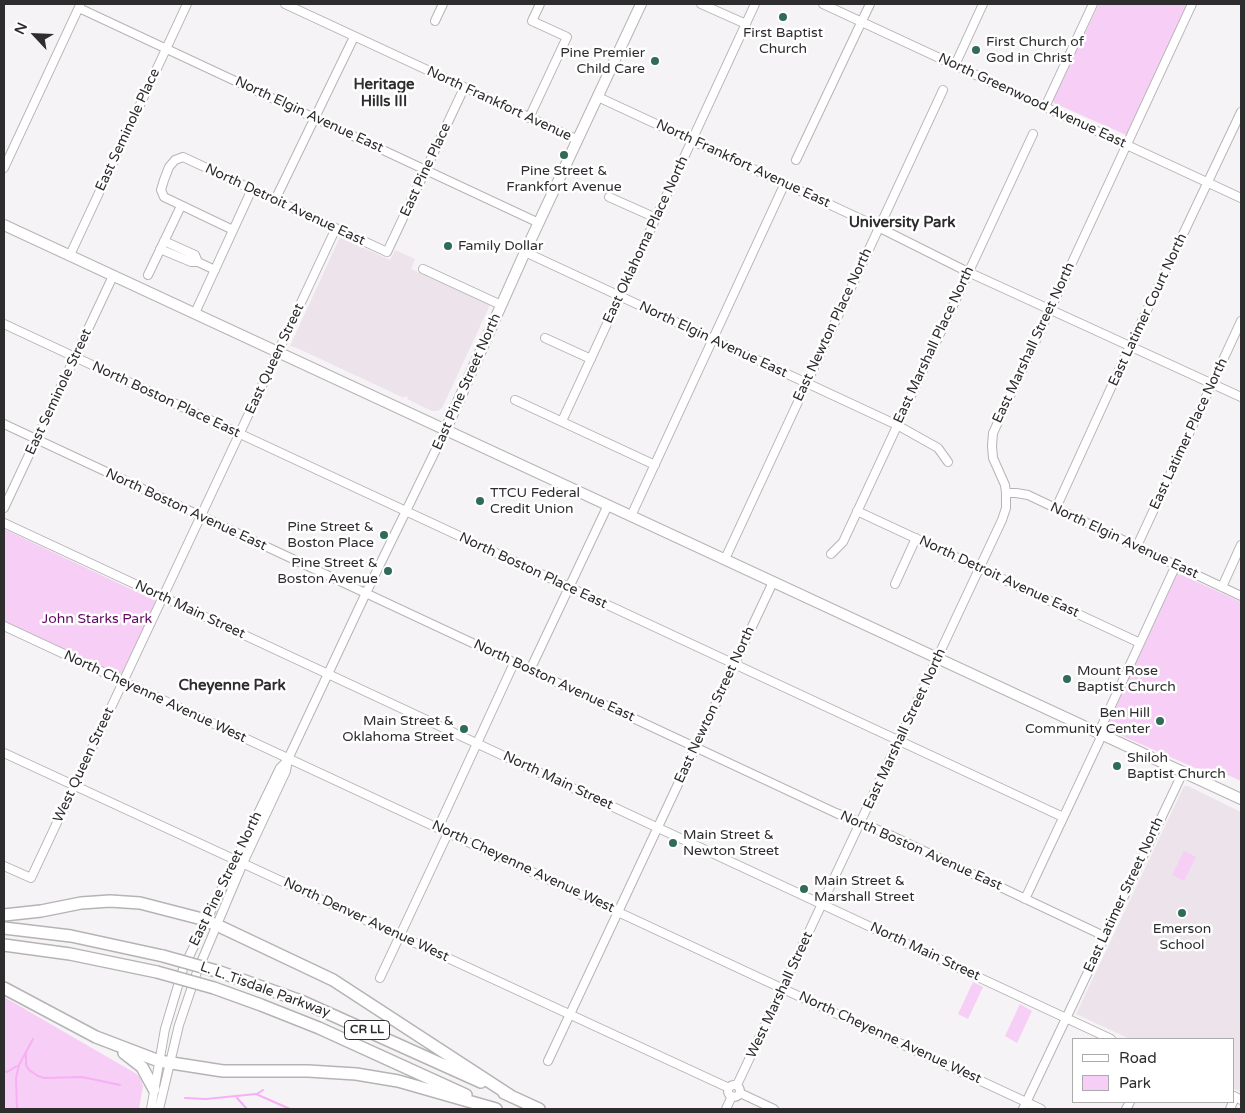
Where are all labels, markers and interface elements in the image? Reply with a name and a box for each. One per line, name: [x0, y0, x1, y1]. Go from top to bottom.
north arrow: [10, 10, 60, 60]
marker: First Baptist Church: [777, 11, 789, 23]
text: N: [11, 20, 31, 37]
place label: First Baptist Church: [743, 25, 823, 58]
place label: First Church of God in Christ: [986, 34, 1084, 66]
marker: First Church of God in Christ: [970, 44, 982, 56]
place label: Pine Premier Child Care: [560, 45, 645, 78]
street label: North Greenwood Avenue East: [935, 50, 1129, 152]
marker: Pine Premier Child Care: [649, 55, 661, 67]
street label: North Frankfort Avenue: [424, 63, 574, 145]
street label: East Seminole Place: [92, 66, 164, 194]
street label: North Elgin Avenue East: [232, 73, 386, 157]
district label: Heritage Hills III: [353, 76, 415, 111]
street label: North Frankfort Avenue East: [653, 116, 833, 212]
street label: East Pine Place: [397, 121, 455, 219]
marker: Pine Street & Frankfort Avenue: [558, 149, 570, 161]
street label: East Oklahoma Place North: [600, 154, 692, 326]
street label: North Detroit Avenue East: [202, 161, 368, 249]
place label: Pine Street & Frankfort Avenue: [506, 163, 622, 196]
district label: University Park: [849, 214, 955, 232]
street label: East Latimer Court North: [1105, 231, 1191, 389]
place label: Family Dollar: [458, 238, 543, 254]
marker: Family Dollar: [442, 240, 454, 252]
street label: East Newton Place North: [790, 246, 876, 404]
street label: East Marshall Street North: [989, 260, 1079, 426]
street label: East Marshall Place North: [890, 264, 978, 426]
street label: North Elgin Avenue East: [636, 298, 790, 382]
street label: East Queen Street: [242, 301, 308, 417]
street label: East Pine Street North: [429, 311, 505, 453]
street label: East Seminole Street: [22, 326, 96, 458]
street label: East Latimer Place North: [1146, 356, 1232, 512]
street label: North Boston Place East: [89, 358, 243, 442]
street label: North Boston Avenue East: [103, 465, 269, 555]
place label: TTCU Federal Credit Union: [490, 485, 580, 518]
marker: TTCU Federal Credit Union: [474, 495, 486, 507]
street label: North Elgin Avenue East: [1047, 499, 1201, 583]
place label: Pine Street & Boston Place: [287, 519, 374, 552]
marker: Pine Street & Boston Place: [378, 529, 390, 541]
street label: North Boston Place East: [456, 529, 610, 613]
street label: North Detroit Avenue East: [916, 533, 1082, 621]
place label: Pine Street & Boston Avenue: [277, 555, 378, 588]
marker: Pine Street & Boston Avenue: [382, 565, 394, 577]
street label: North Main Street: [132, 577, 248, 643]
park label: John Starks Park: [42, 611, 152, 627]
street label: East Newton Street North: [671, 624, 759, 786]
street label: North Boston Avenue East: [471, 636, 637, 726]
street label: East Marshall Street North: [860, 646, 950, 812]
street label: North Cheyenne Avenue West: [61, 647, 249, 747]
place label: Mount Rose Baptist Church: [1077, 663, 1176, 696]
marker: Mount Rose Baptist Church: [1061, 673, 1073, 685]
district label: Cheyenne Park: [178, 677, 286, 695]
street label: West Queen Street: [50, 705, 118, 825]
place label: Ben Hill Community Center: [1025, 705, 1150, 738]
place label: Main Street & Oklahoma Street: [342, 713, 454, 746]
marker: Ben Hill Community Center: [1154, 715, 1166, 727]
marker: Main Street & Oklahoma Street: [458, 723, 470, 735]
street label: North Main Street: [500, 748, 616, 814]
place label: Shiloh Baptist Church: [1127, 750, 1226, 782]
marker: Shiloh Baptist Church: [1111, 760, 1123, 772]
street label: North Boston Avenue East: [837, 808, 1005, 894]
street label: East Pine Street North: [186, 809, 266, 949]
street label: East Latimer Street North: [1081, 815, 1167, 975]
street label: North Cheyenne Avenue West: [429, 817, 617, 917]
place label: Main Street & Newton Street: [683, 827, 779, 860]
marker: Main Street & Newton Street: [667, 837, 679, 849]
place label: Main Street & Marshall Street: [814, 873, 914, 906]
street label: North Denver Avenue West: [281, 874, 451, 966]
marker: Main Street & Marshall Street: [798, 883, 810, 895]
marker: Emerson School: [1176, 907, 1188, 919]
street label: North Main Street: [867, 919, 983, 985]
place label: Emerson School: [1153, 921, 1211, 954]
street label: West Marshall Street: [743, 929, 817, 1061]
street label: L. L. Tisdale Parkway: [198, 959, 332, 1021]
street label: North Cheyenne Avenue West: [796, 988, 984, 1088]
road number: CR LL: [344, 1020, 390, 1040]
legend: [1072, 1038, 1235, 1103]
text: Road: [1119, 1049, 1157, 1067]
text: Park: [1119, 1074, 1151, 1092]

